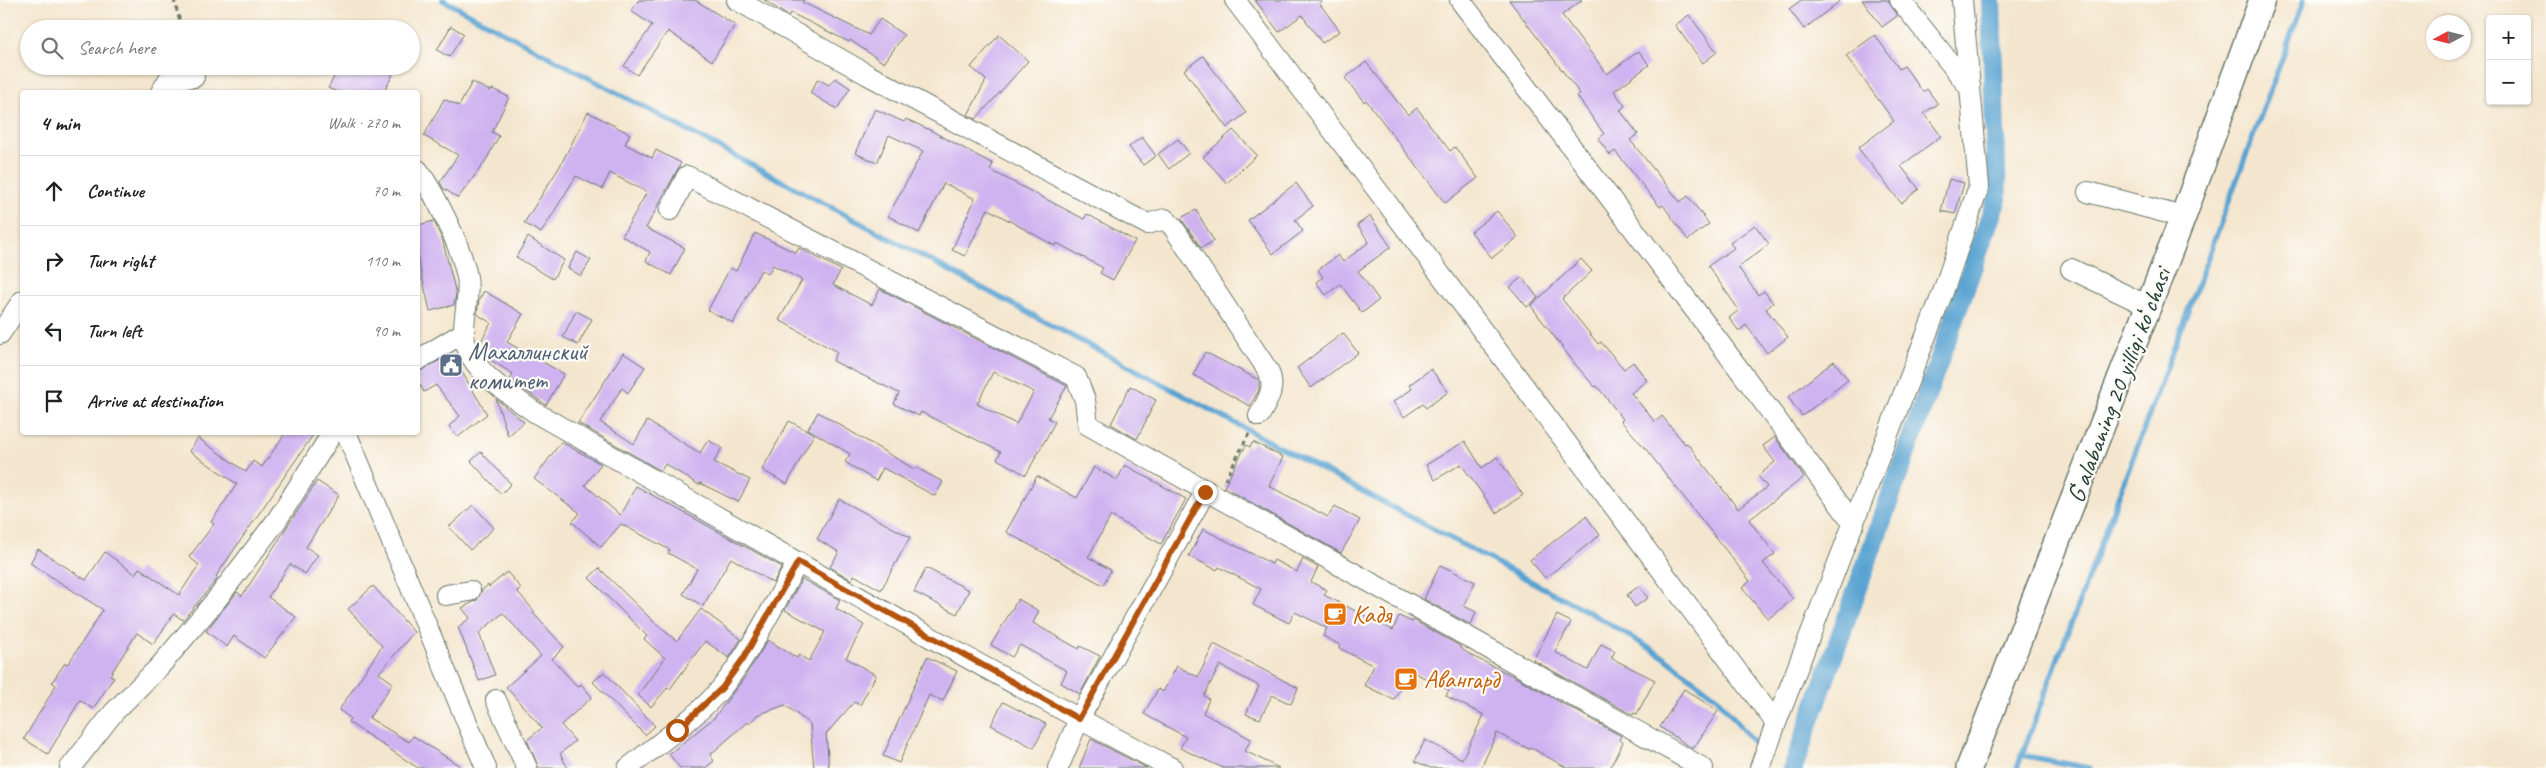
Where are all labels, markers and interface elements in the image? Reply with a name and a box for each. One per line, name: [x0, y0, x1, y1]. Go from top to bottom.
north arrow: [2426, 15, 2471, 60]
map controls: [2486, 15, 2531, 105]
button: +: [2486, 15, 2531, 60]
search box: [20, 20, 420, 75]
icon: search: [38, 34, 66, 62]
text: Search here: [78, 36, 155, 60]
button: −: [2486, 60, 2531, 105]
text: 4 min: [40, 110, 80, 136]
text: Walk · 270 m: [328, 113, 400, 133]
icon: ahead: [40, 177, 68, 205]
text: Continue: [87, 179, 144, 203]
text: 70 m: [373, 181, 400, 201]
icon: right: [40, 247, 68, 275]
text: Turn right: [87, 249, 154, 273]
text: 110 m: [366, 251, 400, 271]
street label: Gʻalabaning 20 yilligi koʻchasi: [2059, 261, 2180, 507]
icon: left: [40, 317, 68, 345]
text: Turn left: [87, 319, 142, 343]
text: 90 m: [373, 321, 400, 341]
place label: Махаллинский комитет: [468, 336, 589, 397]
public building icon: Махаллинский комитет: [438, 352, 464, 378]
icon: arrive: [40, 387, 68, 415]
text: Arrive at destination: [87, 389, 223, 413]
route end: [1194, 481, 1217, 504]
place label: Кадя: [1352, 599, 1393, 631]
cafe icon: Кадя: [1322, 601, 1348, 627]
place label: Авангард: [1424, 664, 1501, 696]
cafe icon: Авангард: [1393, 666, 1419, 692]
route start: [666, 719, 689, 742]

